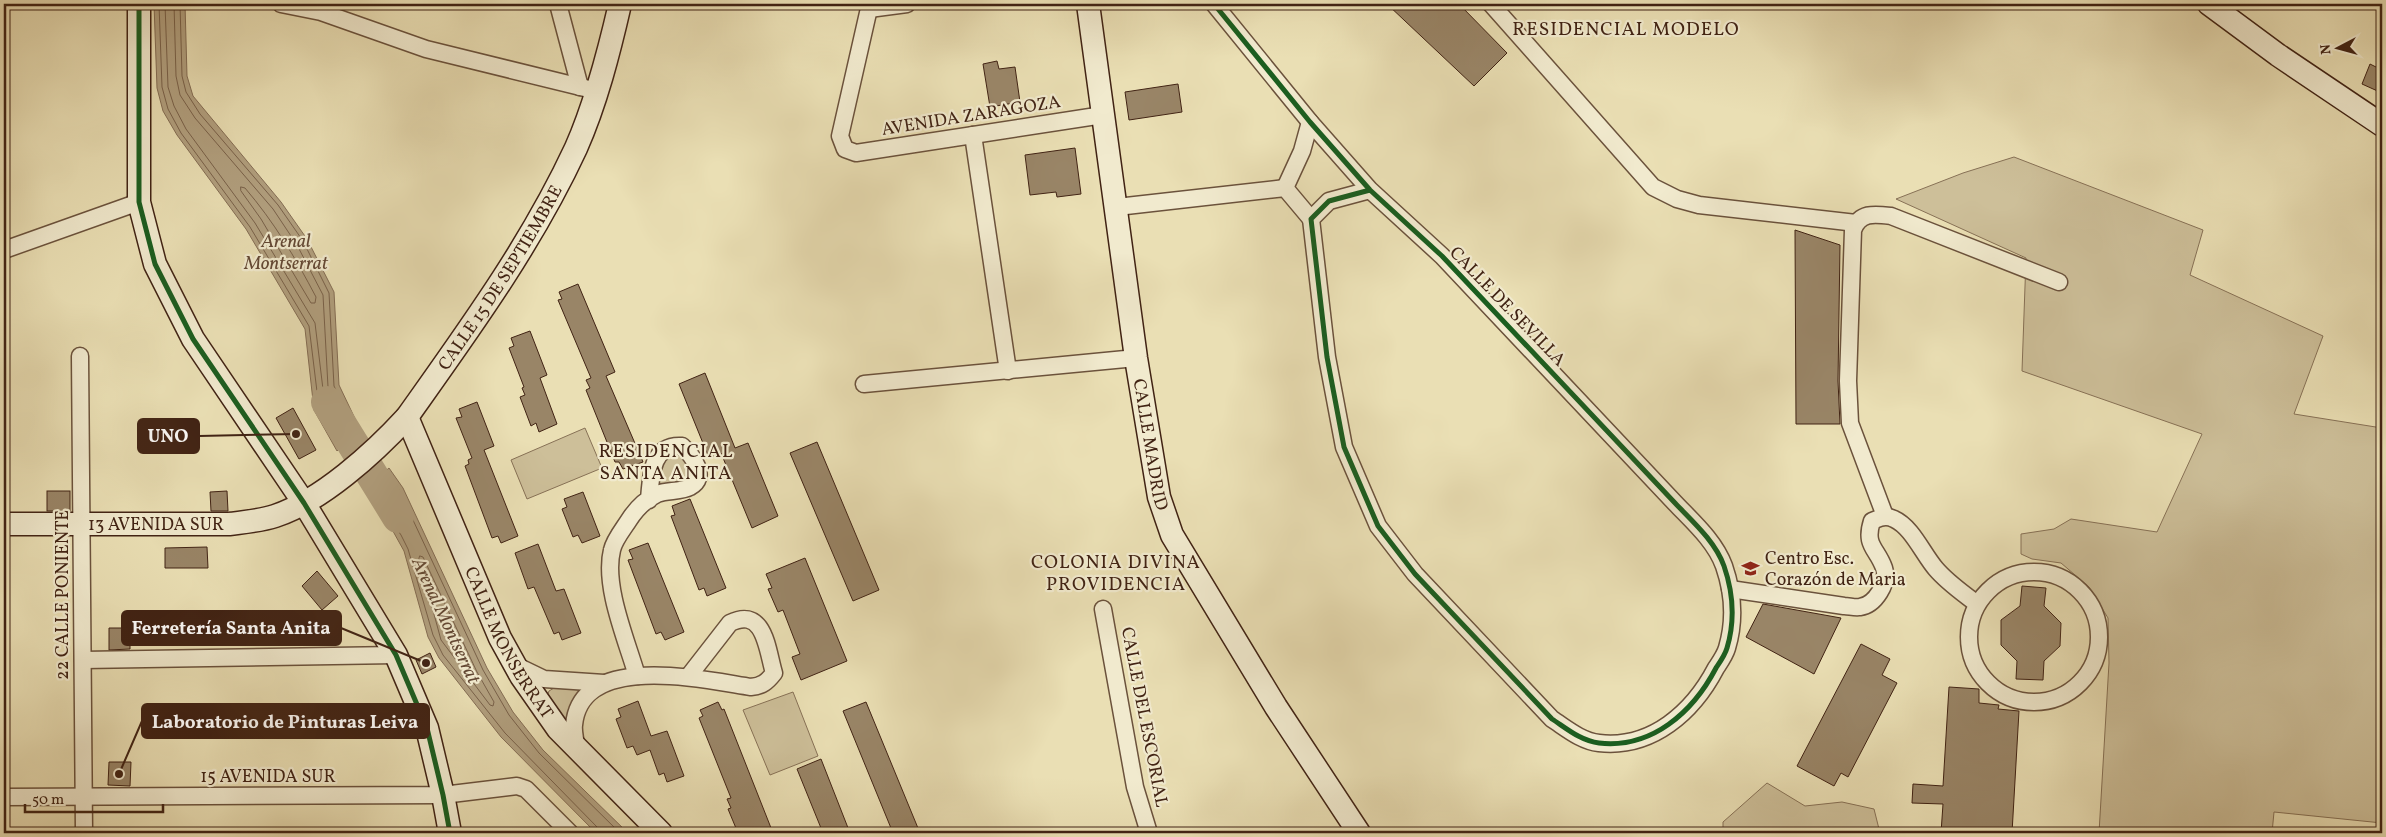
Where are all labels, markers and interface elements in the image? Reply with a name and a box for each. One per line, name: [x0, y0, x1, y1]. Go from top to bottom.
district label: RESIDENCIAL MODELO: [1512, 17, 1740, 43]
north arrow: [2314, 22, 2364, 72]
text: N: [2317, 43, 2337, 55]
street label: AVENIDA ZARAGOZA: [880, 90, 1063, 143]
street label: CALLE 15 DE SEPTIEMBRE: [433, 181, 569, 376]
water label: Arenal Montserrat: [243, 229, 329, 277]
street label: CALLE DE SEVILLA: [1443, 241, 1571, 373]
street label: CALLE MADRID: [1126, 377, 1174, 514]
callout: UNO: [138, 419, 199, 453]
text: UNO: [147, 424, 189, 450]
district label: RESIDENCIAL SANTA ANITA: [598, 439, 734, 487]
street label: 22 CALLE PONIENTE: [51, 510, 76, 680]
street label: 13 AVENIDA SUR: [88, 513, 224, 538]
place label: Centro Esc. Corazón de Maria: [1765, 547, 1906, 593]
district label: COLONIA DIVINA PROVIDENCIA: [1031, 550, 1201, 598]
water label: Arenal Montserrat: [404, 553, 486, 689]
school or university icon: Centro Esc. Corazón de Maria: [1741, 558, 1761, 578]
street label: CALLE MONSERRAT: [457, 563, 559, 725]
callout: Ferretería Santa Anita: [122, 611, 341, 645]
text: Ferretería Santa Anita: [131, 616, 331, 642]
street label: CALLE DEL ESCORIAL: [1114, 625, 1173, 810]
callout: Laboratorio de Pinturas Leiva: [142, 704, 429, 738]
text: Laboratorio de Pinturas Leiva: [152, 710, 418, 736]
street label: 15 AVENIDA SUR: [200, 765, 336, 790]
scale bar: [25, 782, 162, 814]
text: 50 m: [32, 790, 64, 811]

